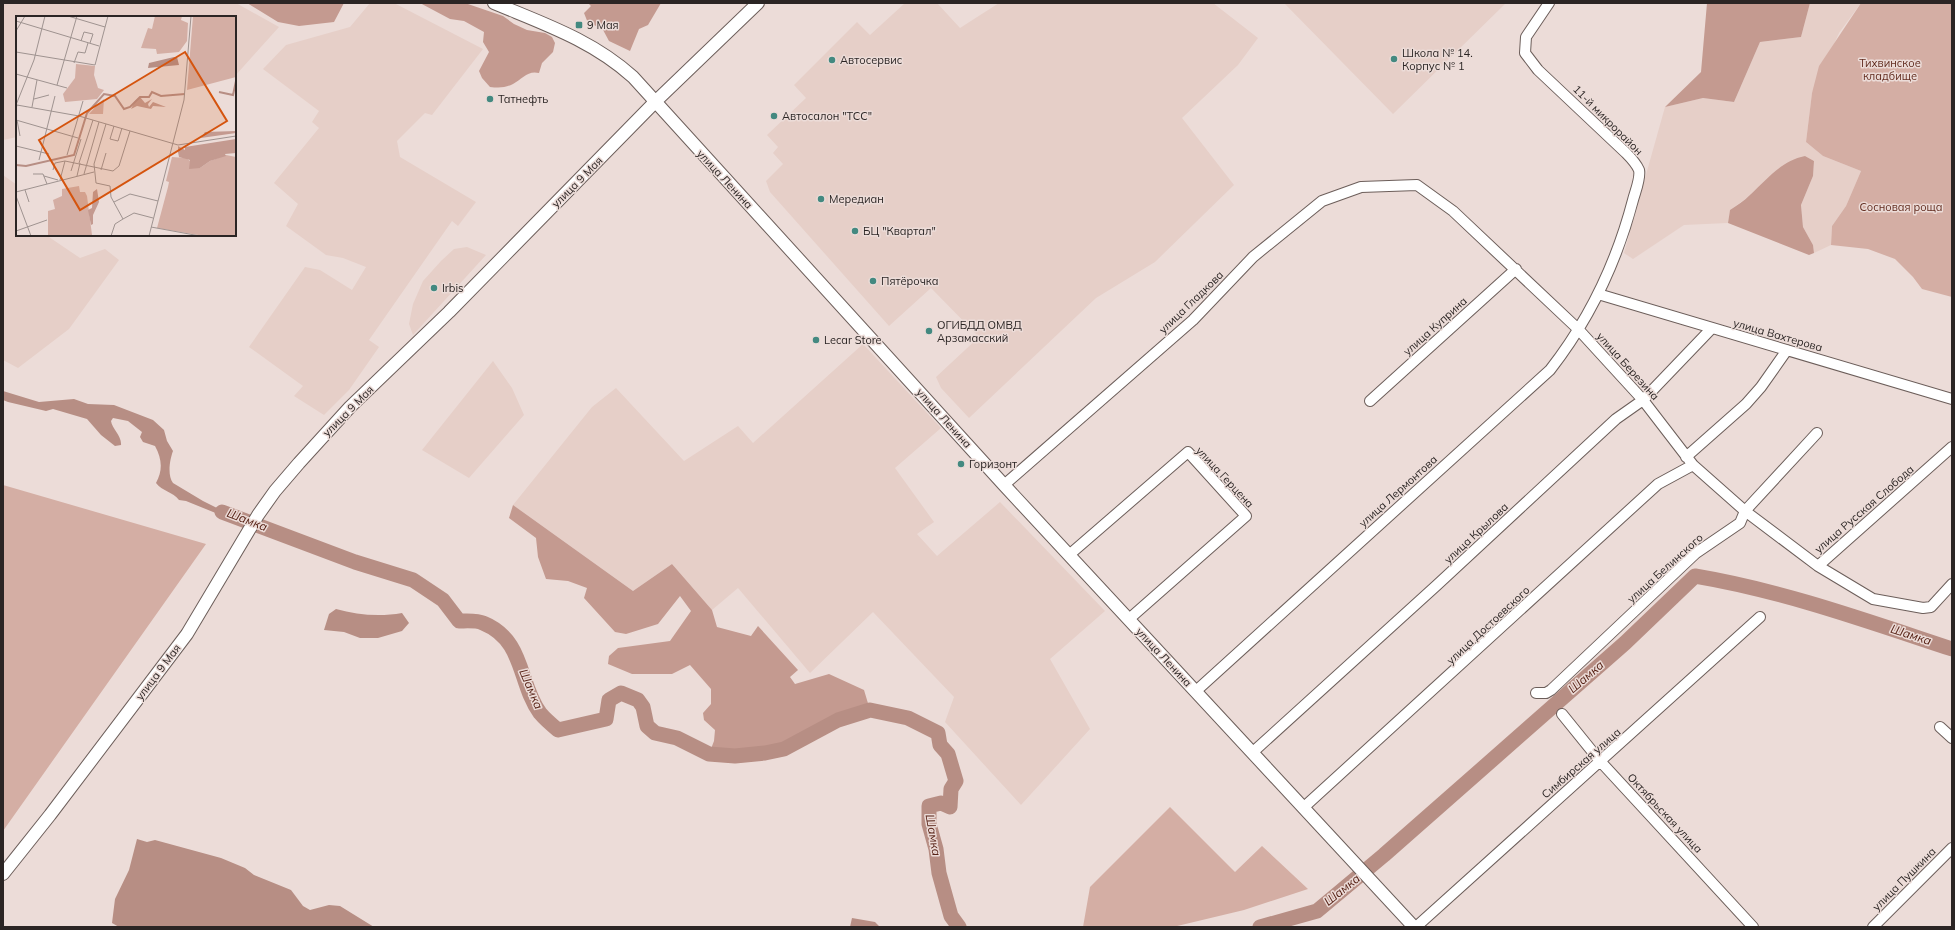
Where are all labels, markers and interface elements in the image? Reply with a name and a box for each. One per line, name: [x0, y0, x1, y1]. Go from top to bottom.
inset map: [16, 16, 236, 236]
place label: 9 Мая: [587, 18, 619, 32]
marker: 9 Мая: [574, 20, 584, 30]
place label: Школа № 14. Корпус № 1: [1402, 46, 1473, 73]
place label: Автосервис: [840, 53, 903, 67]
marker: Школа № 14. Корпус № 1: [1389, 54, 1399, 64]
marker: Автосервис: [827, 55, 837, 65]
park label: Тихвинское кладбище: [1859, 56, 1921, 83]
street label: 11-й микрорайон: [1570, 82, 1646, 158]
place label: Татнефть: [498, 92, 548, 106]
marker: Татнефть: [485, 94, 495, 104]
place label: Автосалон "ТСС": [782, 109, 872, 123]
marker: Автосалон "ТСС": [769, 111, 779, 121]
street label: улица Ленина: [694, 147, 756, 211]
street label: улица 9 Мая: [549, 154, 605, 210]
place label: Мередиан: [829, 192, 884, 206]
marker: Мередиан: [816, 194, 826, 204]
park label: Сосновая роща: [1859, 200, 1943, 214]
place label: БЦ "Квартал": [863, 224, 936, 238]
marker: БЦ "Квартал": [850, 226, 860, 236]
street label: улица Гладкова: [1156, 268, 1226, 336]
place label: Пятёрочка: [881, 274, 938, 288]
marker: Пятёрочка: [868, 276, 878, 286]
place label: Irbis: [442, 281, 464, 295]
marker: Irbis: [429, 283, 439, 293]
street label: улица Куприна: [1400, 294, 1470, 358]
street label: улица Вахтерова: [1732, 316, 1824, 354]
place label: ОГИБДД ОМВД Арзамасский: [937, 318, 1022, 345]
marker: ОГИБДД ОМВД Арзамасский: [924, 326, 934, 336]
street label: улица Березина: [1594, 329, 1662, 403]
place label: Lecar Store: [824, 333, 882, 347]
marker: Lecar Store: [811, 335, 821, 345]
street label: улица 9 Мая: [320, 383, 376, 439]
street label: улица Ленина: [913, 385, 975, 451]
street label: улица Герцена: [1193, 443, 1257, 511]
street label: улица Лермонтова: [1356, 452, 1440, 530]
place label: Горизонт: [969, 457, 1017, 471]
marker: Горизонт: [956, 459, 966, 469]
street label: улица Русская Слобода: [1811, 462, 1917, 556]
street label: улица Крылова: [1441, 500, 1511, 566]
water label: Шамка: [225, 505, 270, 534]
street label: улица Белинского: [1624, 530, 1706, 606]
street label: улица Достоевского: [1444, 583, 1532, 667]
water label: Шамка: [1889, 621, 1934, 648]
street label: улица Ленина: [1133, 625, 1195, 689]
street label: улица 9 Мая: [132, 641, 184, 703]
water label: Шамка: [1565, 657, 1607, 696]
water label: Шамка: [516, 666, 547, 711]
street label: Симбирская улица: [1539, 725, 1623, 801]
street label: Октябрьская улица: [1624, 770, 1706, 856]
water label: Шамка: [922, 813, 945, 857]
street label: улица Пушкина: [1869, 844, 1939, 914]
water label: Шамка: [1321, 871, 1363, 909]

